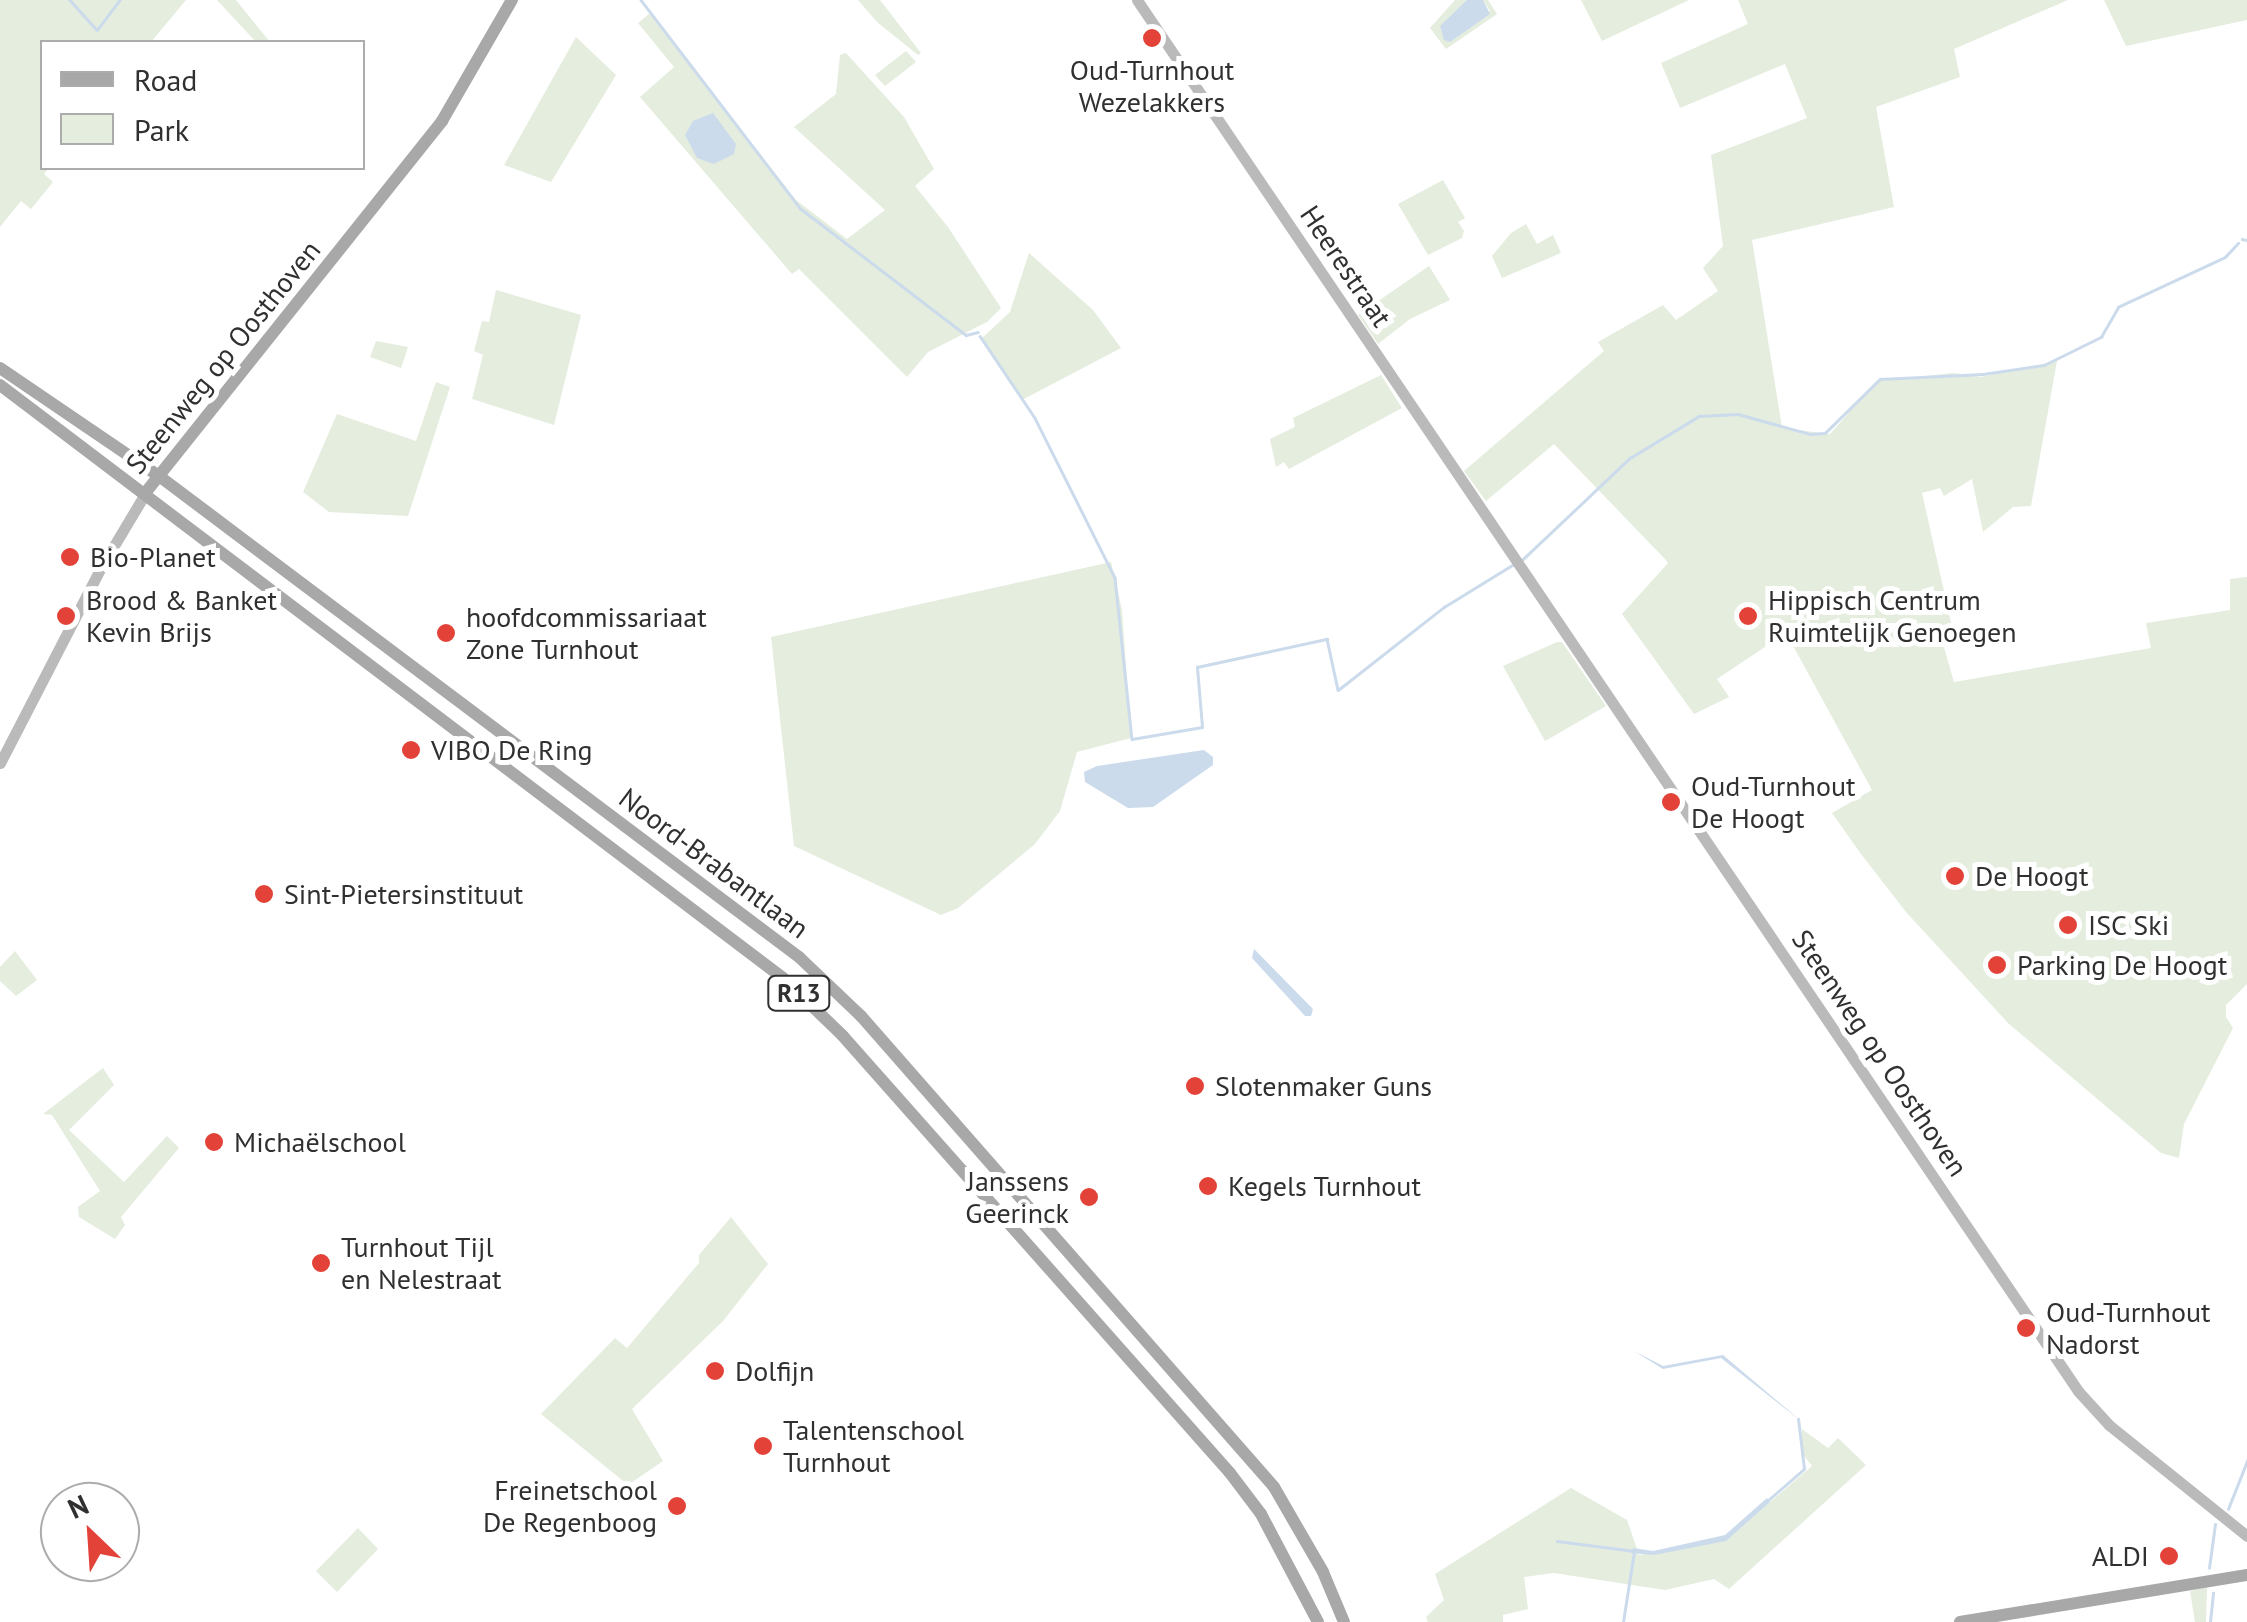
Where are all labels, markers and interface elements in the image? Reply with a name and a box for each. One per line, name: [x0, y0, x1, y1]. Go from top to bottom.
marker: Oud-Turnhout Wezelakkers: [1141, 27, 1163, 49]
legend: [40, 40, 365, 170]
place label: Oud-Turnhout Wezelakkers: [1070, 53, 1234, 119]
text: Road: [134, 60, 198, 99]
text: Park: [134, 110, 189, 149]
street label: Heerestraat: [1293, 199, 1399, 333]
street label: Steenweg op Oosthoven: [119, 234, 327, 480]
place label: Bio-Planet: [90, 540, 216, 574]
marker: Bio-Planet: [59, 546, 81, 568]
place label: Brood & Banket Kevin Brijs: [86, 583, 277, 649]
place label: Hippisch Centrum Ruimtelijk Genoegen: [1768, 583, 2017, 649]
place label: hoofdcommissariaat Zone Turnhout: [466, 600, 707, 666]
marker: Brood & Banket Kevin Brijs: [55, 605, 77, 627]
marker: Hippisch Centrum Ruimtelijk Genoegen: [1737, 605, 1759, 627]
marker: hoofdcommissariaat Zone Turnhout: [435, 622, 457, 644]
place label: VIBO De Ring: [431, 733, 593, 767]
marker: VIBO De Ring: [400, 739, 422, 761]
place label: Oud-Turnhout De Hoogt: [1691, 769, 1855, 835]
street label: Noord-Brabantlaan: [613, 781, 815, 945]
marker: Oud-Turnhout De Hoogt: [1660, 791, 1682, 813]
place label: De Hoogt: [1975, 859, 2088, 893]
marker: De Hoogt: [1944, 865, 1966, 887]
place label: Sint-Pietersinstituut: [284, 877, 523, 911]
marker: Sint-Pietersinstituut: [253, 883, 275, 905]
place label: ISC Ski: [2088, 908, 2170, 942]
marker: ISC Ski: [2057, 914, 2079, 936]
street label: Steenweg op Oosthoven: [1785, 923, 1975, 1183]
place label: Parking De Hoogt: [2017, 948, 2227, 982]
marker: Parking De Hoogt: [1986, 954, 2008, 976]
road number: R13: [766, 973, 832, 1013]
place label: Slotenmaker Guns: [1215, 1069, 1432, 1103]
marker: Slotenmaker Guns: [1184, 1075, 1206, 1097]
place label: Michaëlschool: [234, 1125, 406, 1159]
marker: Michaëlschool: [203, 1131, 225, 1153]
place label: Janssens Geerinck: [965, 1164, 1069, 1230]
place label: Kegels Turnhout: [1228, 1169, 1422, 1203]
marker: Kegels Turnhout: [1197, 1175, 1219, 1197]
marker: Janssens Geerinck: [1078, 1186, 1100, 1208]
place label: Turnhout Tijl en Nelestraat: [341, 1230, 502, 1296]
marker: Turnhout Tijl en Nelestraat: [310, 1252, 332, 1274]
place label: Oud-Turnhout Nadorst: [2046, 1295, 2210, 1361]
marker: Oud-Turnhout Nadorst: [2015, 1317, 2037, 1339]
place label: Dolfijn: [735, 1354, 814, 1388]
marker: Dolfijn: [704, 1360, 726, 1382]
place label: Talentenschool Turnhout: [783, 1413, 964, 1479]
marker: Talentenschool Turnhout: [752, 1435, 774, 1457]
place label: Freinetschool De Regenboog: [483, 1473, 657, 1539]
north arrow: [40, 1482, 140, 1582]
text: N: [62, 1486, 94, 1527]
marker: Freinetschool De Regenboog: [666, 1495, 688, 1517]
place label: ALDI: [2092, 1539, 2149, 1573]
marker: ALDI: [2158, 1545, 2180, 1567]

